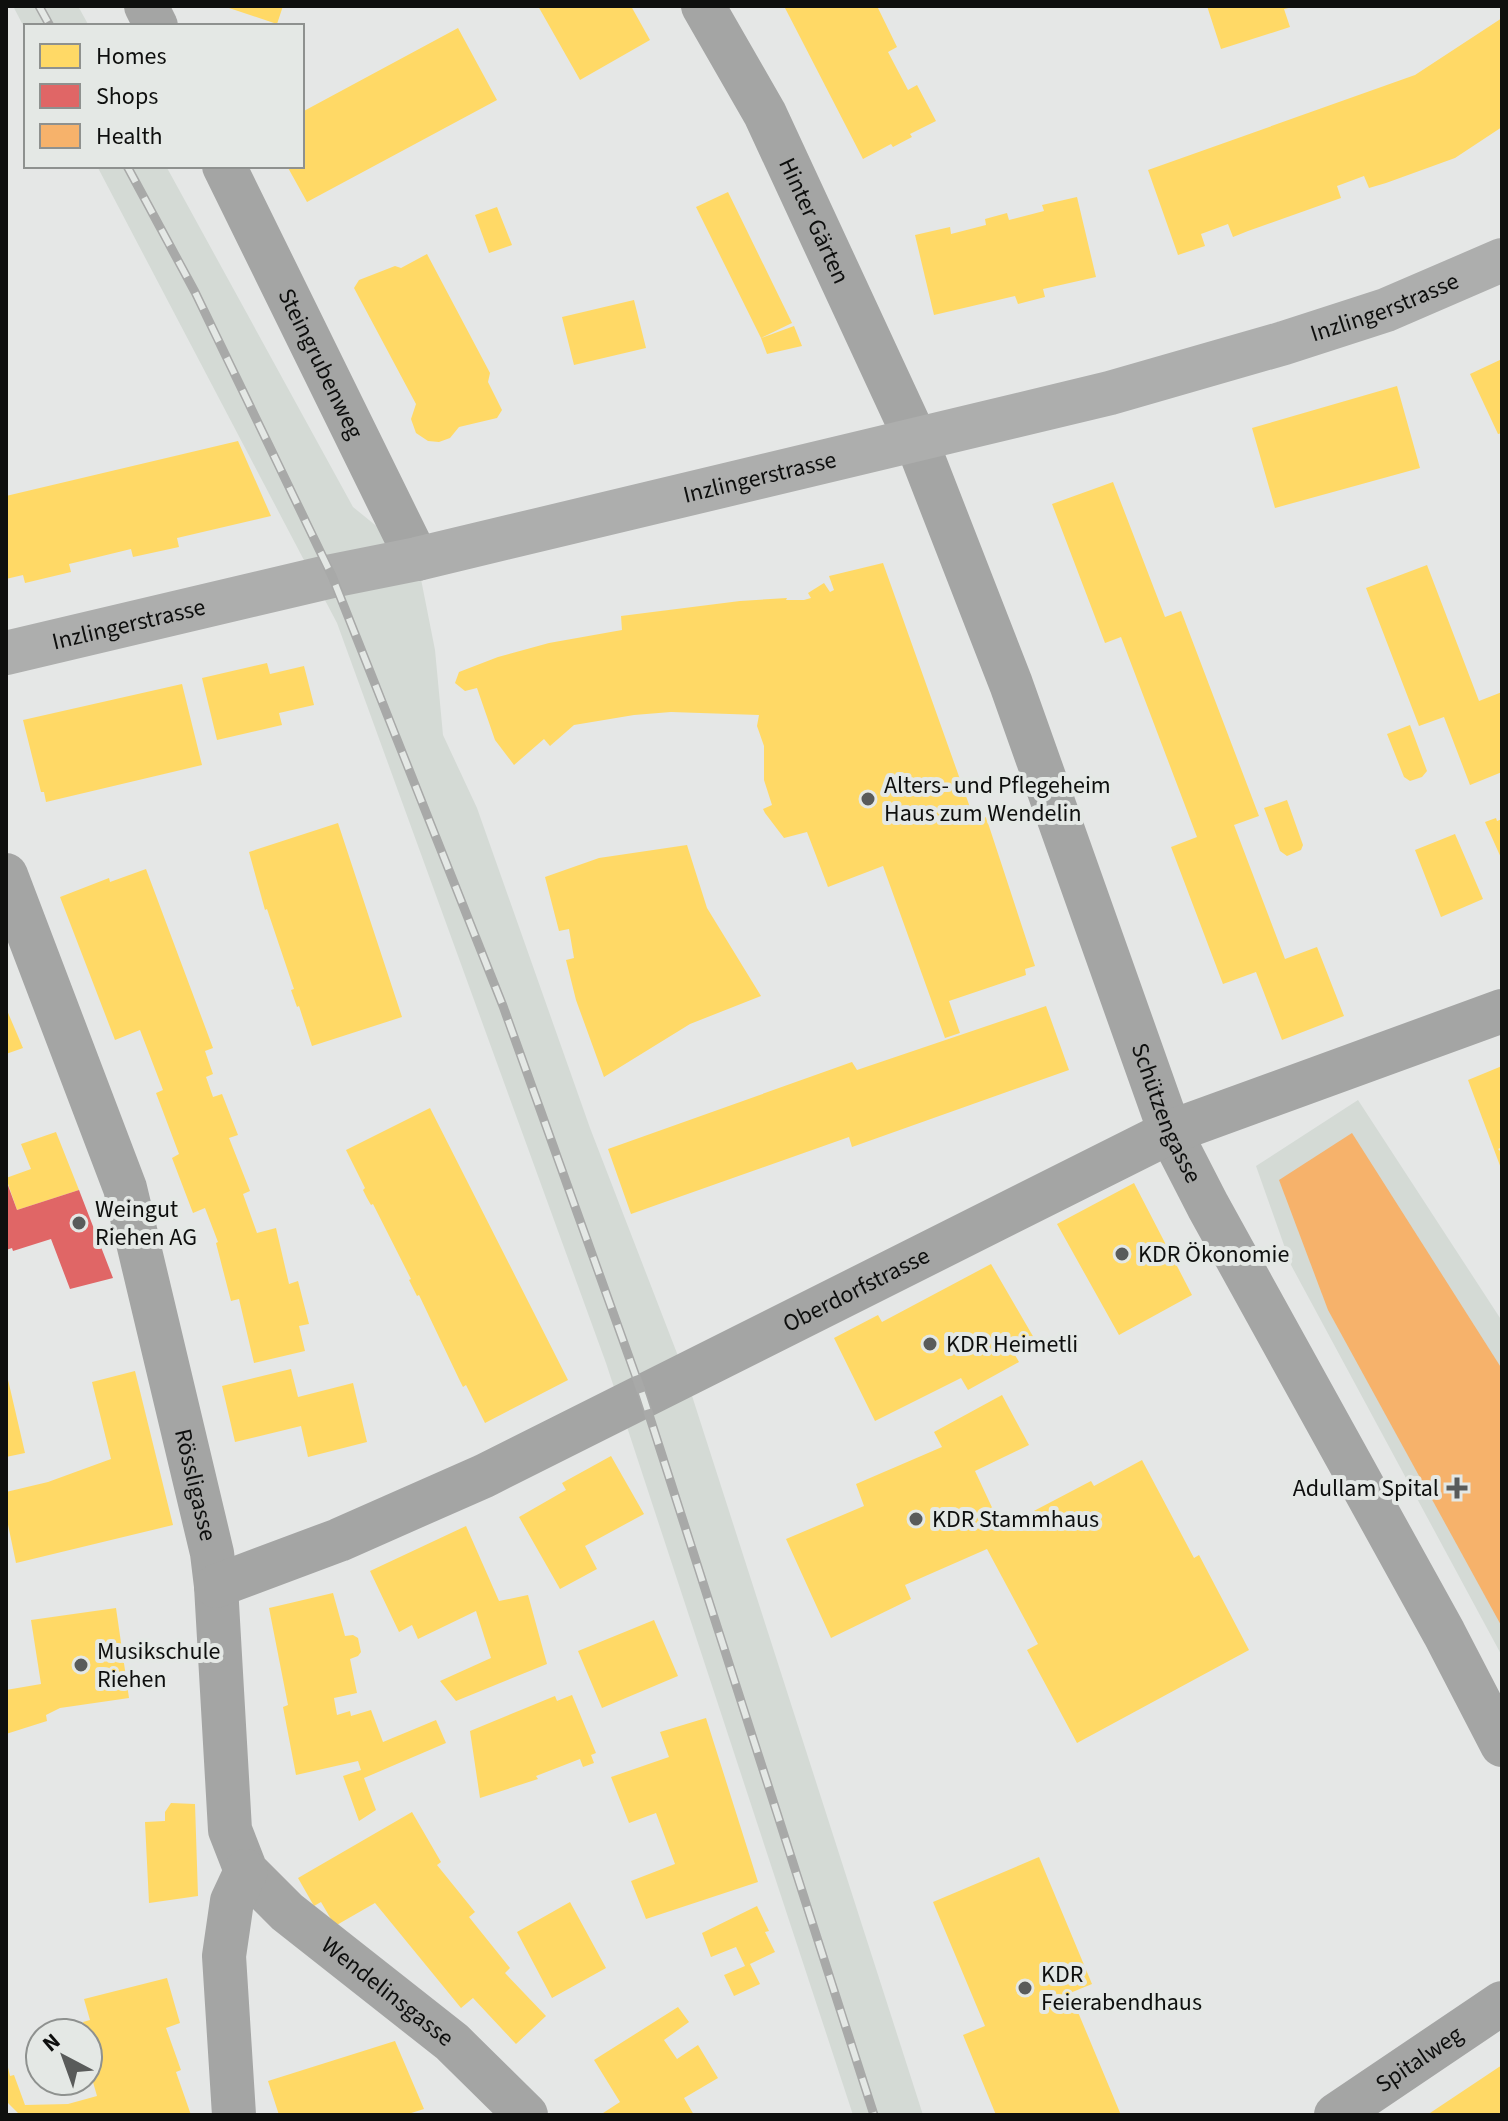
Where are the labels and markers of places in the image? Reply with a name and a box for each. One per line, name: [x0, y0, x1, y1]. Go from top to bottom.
place label: Alters- und Pflegeheim Haus zum Wendelin: [884, 768, 1111, 831]
marker: Alters- und Pflegeheim Haus zum Wendelin: [859, 790, 877, 808]
place label: Weingut Riehen AG: [95, 1192, 197, 1255]
marker: Weingut Riehen AG: [70, 1214, 88, 1232]
place label: KDR Ökonomie: [1138, 1237, 1289, 1272]
marker: KDR Ökonomie: [1113, 1245, 1131, 1263]
place label: KDR Heimetli: [946, 1327, 1078, 1362]
marker: KDR Heimetli: [921, 1335, 939, 1353]
place label: Adullam Spital: [1293, 1471, 1439, 1506]
marker: Adullam Spital: [1446, 1477, 1468, 1499]
place label: KDR Stammhaus: [932, 1502, 1099, 1537]
marker: KDR Stammhaus: [907, 1510, 925, 1528]
place label: Musikschule Riehen: [97, 1634, 220, 1697]
marker: Musikschule Riehen: [72, 1656, 90, 1674]
place label: KDR Feierabendhaus: [1041, 1957, 1202, 2020]
marker: KDR Feierabendhaus: [1016, 1979, 1034, 1997]

